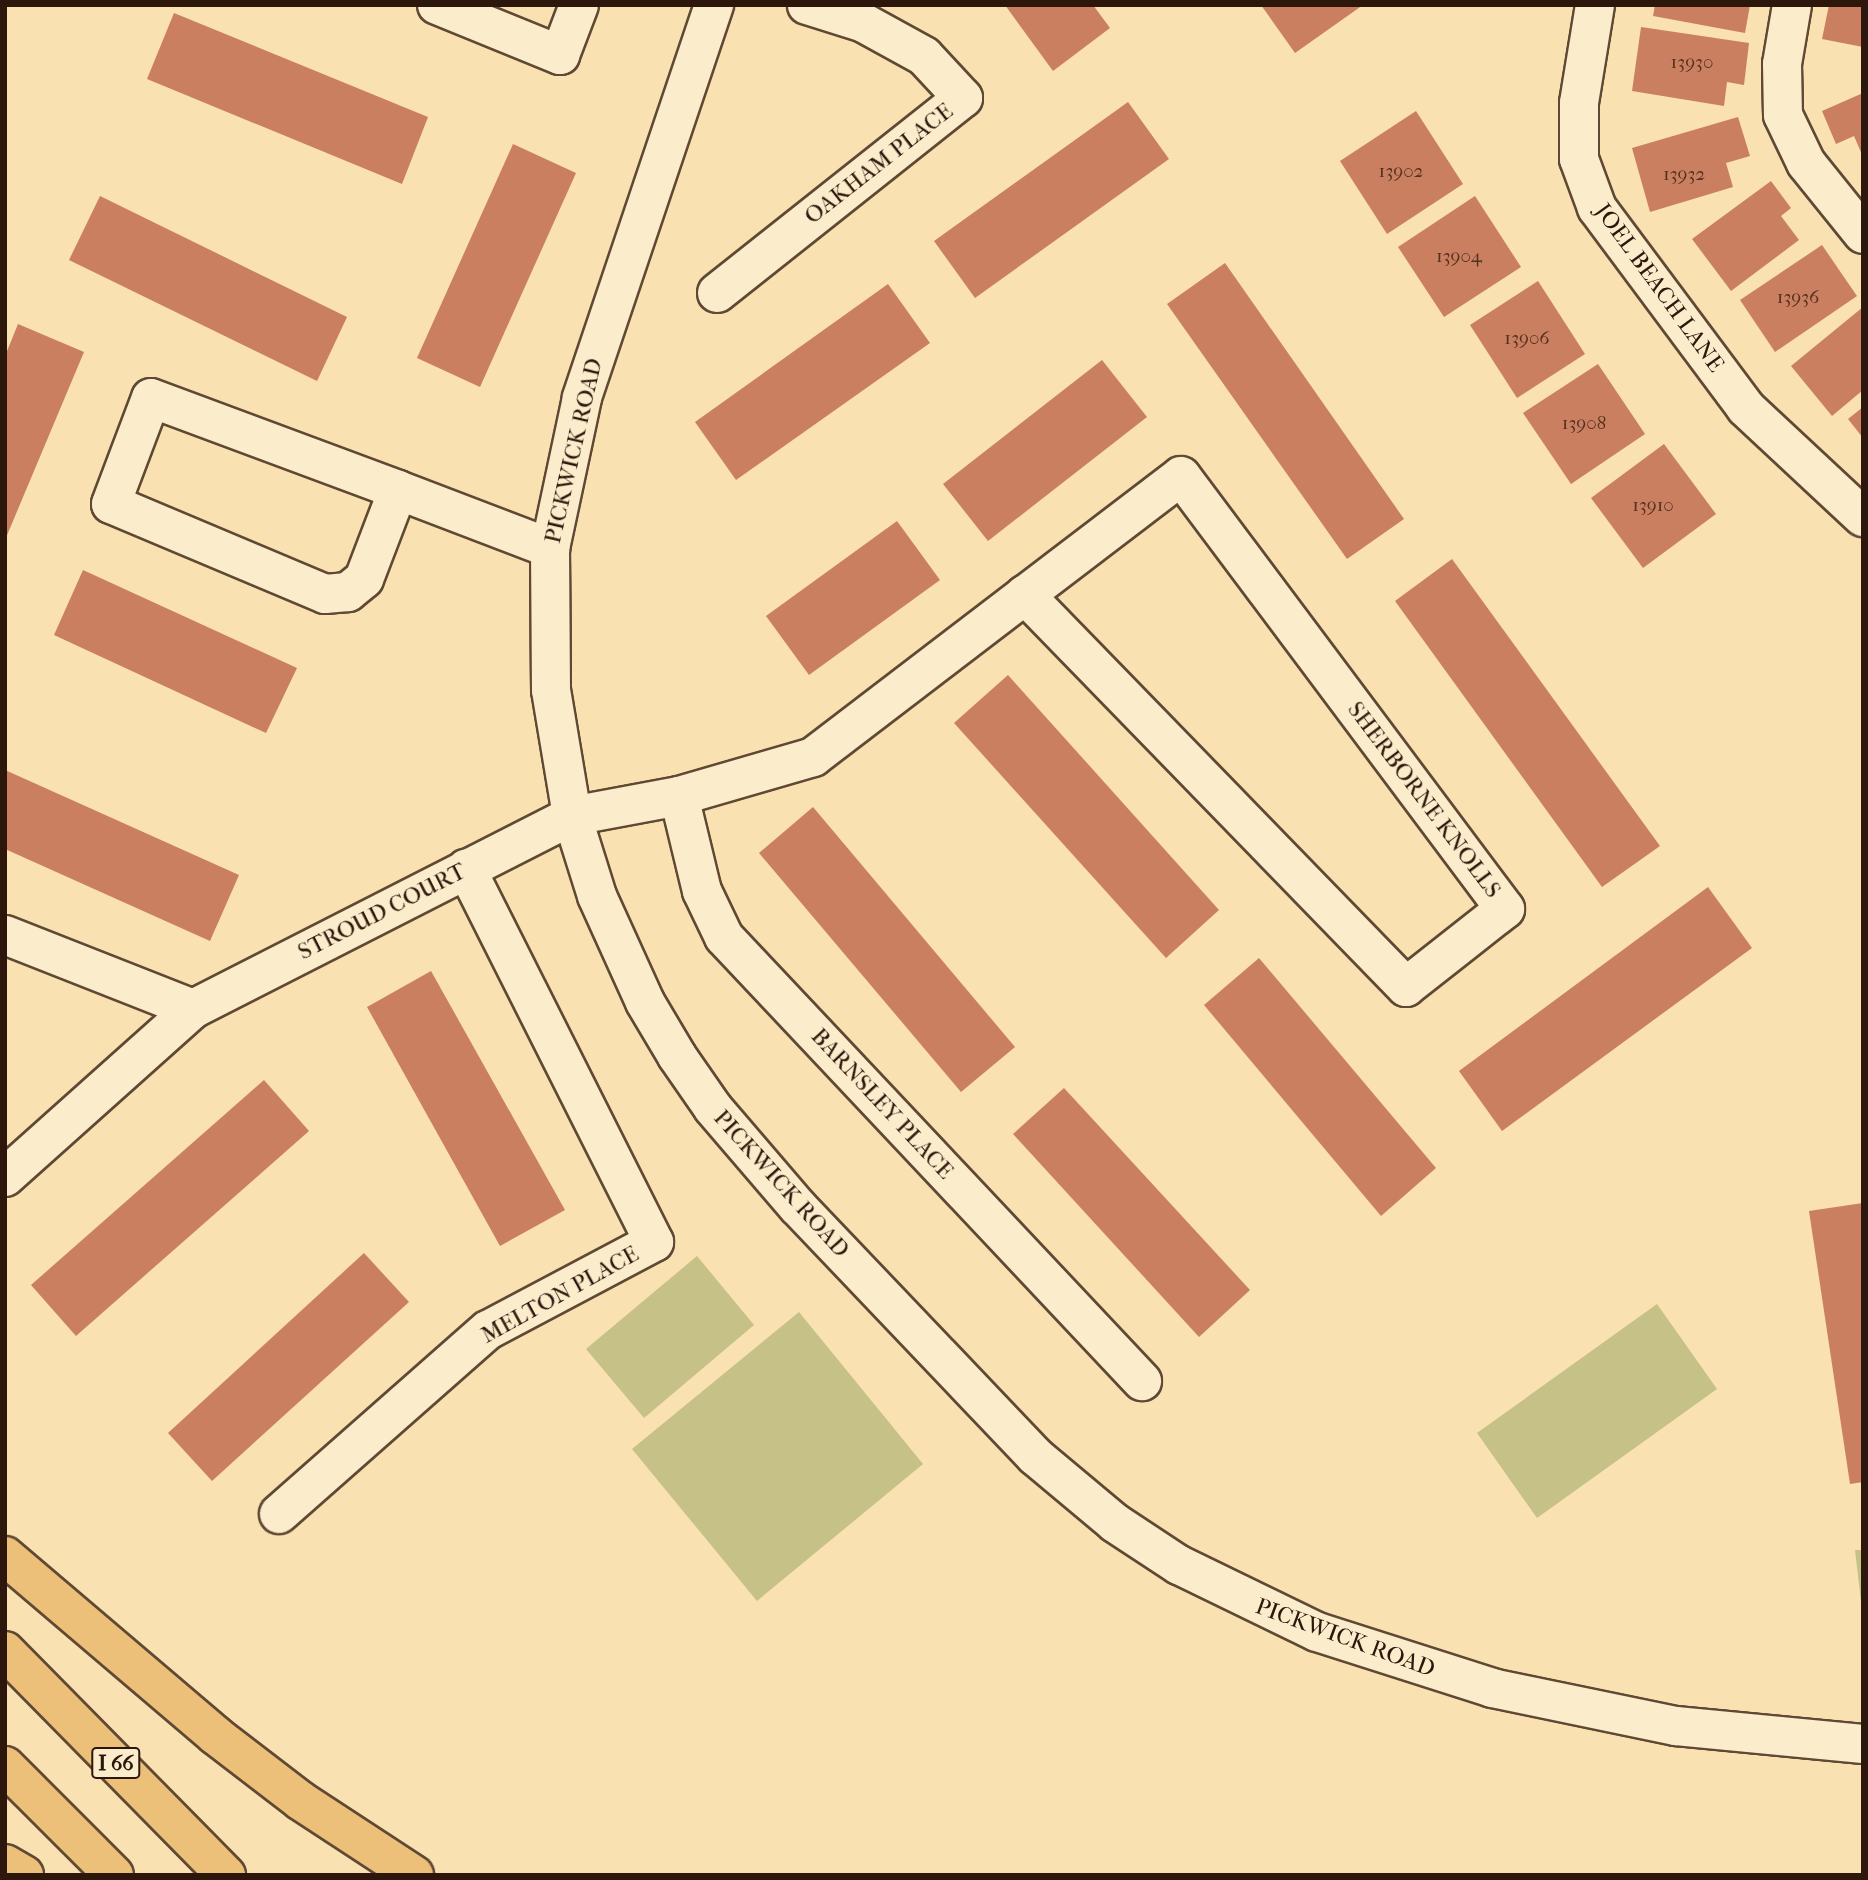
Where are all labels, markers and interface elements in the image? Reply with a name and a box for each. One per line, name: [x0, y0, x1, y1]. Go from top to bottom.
house number: 13930: [1671, 52, 1713, 74]
street label: OAKHAM PLACE: [799, 98, 959, 230]
house number: 13902: [1379, 161, 1423, 183]
house number: 13932: [1663, 164, 1705, 186]
street label: JOEL BEACH LANE: [1589, 198, 1729, 378]
house number: 13904: [1436, 246, 1482, 268]
house number: 13936: [1777, 287, 1819, 309]
house number: 13906: [1504, 328, 1550, 350]
street label: PICKWICK ROAD: [539, 356, 609, 546]
house number: 13908: [1562, 413, 1606, 435]
house number: 13910: [1632, 495, 1674, 517]
street label: SHERBORNE KNOLLS: [1341, 697, 1507, 903]
street label: STROUD COURT: [294, 858, 470, 966]
street label: BARNSLEY PLACE: [805, 1023, 959, 1185]
street label: PICKWICK ROAD: [708, 1105, 854, 1263]
street label: MELTON PLACE: [476, 1240, 644, 1350]
street label: PICKWICK ROAD: [1252, 1593, 1438, 1683]
road number: I 66: [90, 1746, 142, 1780]

